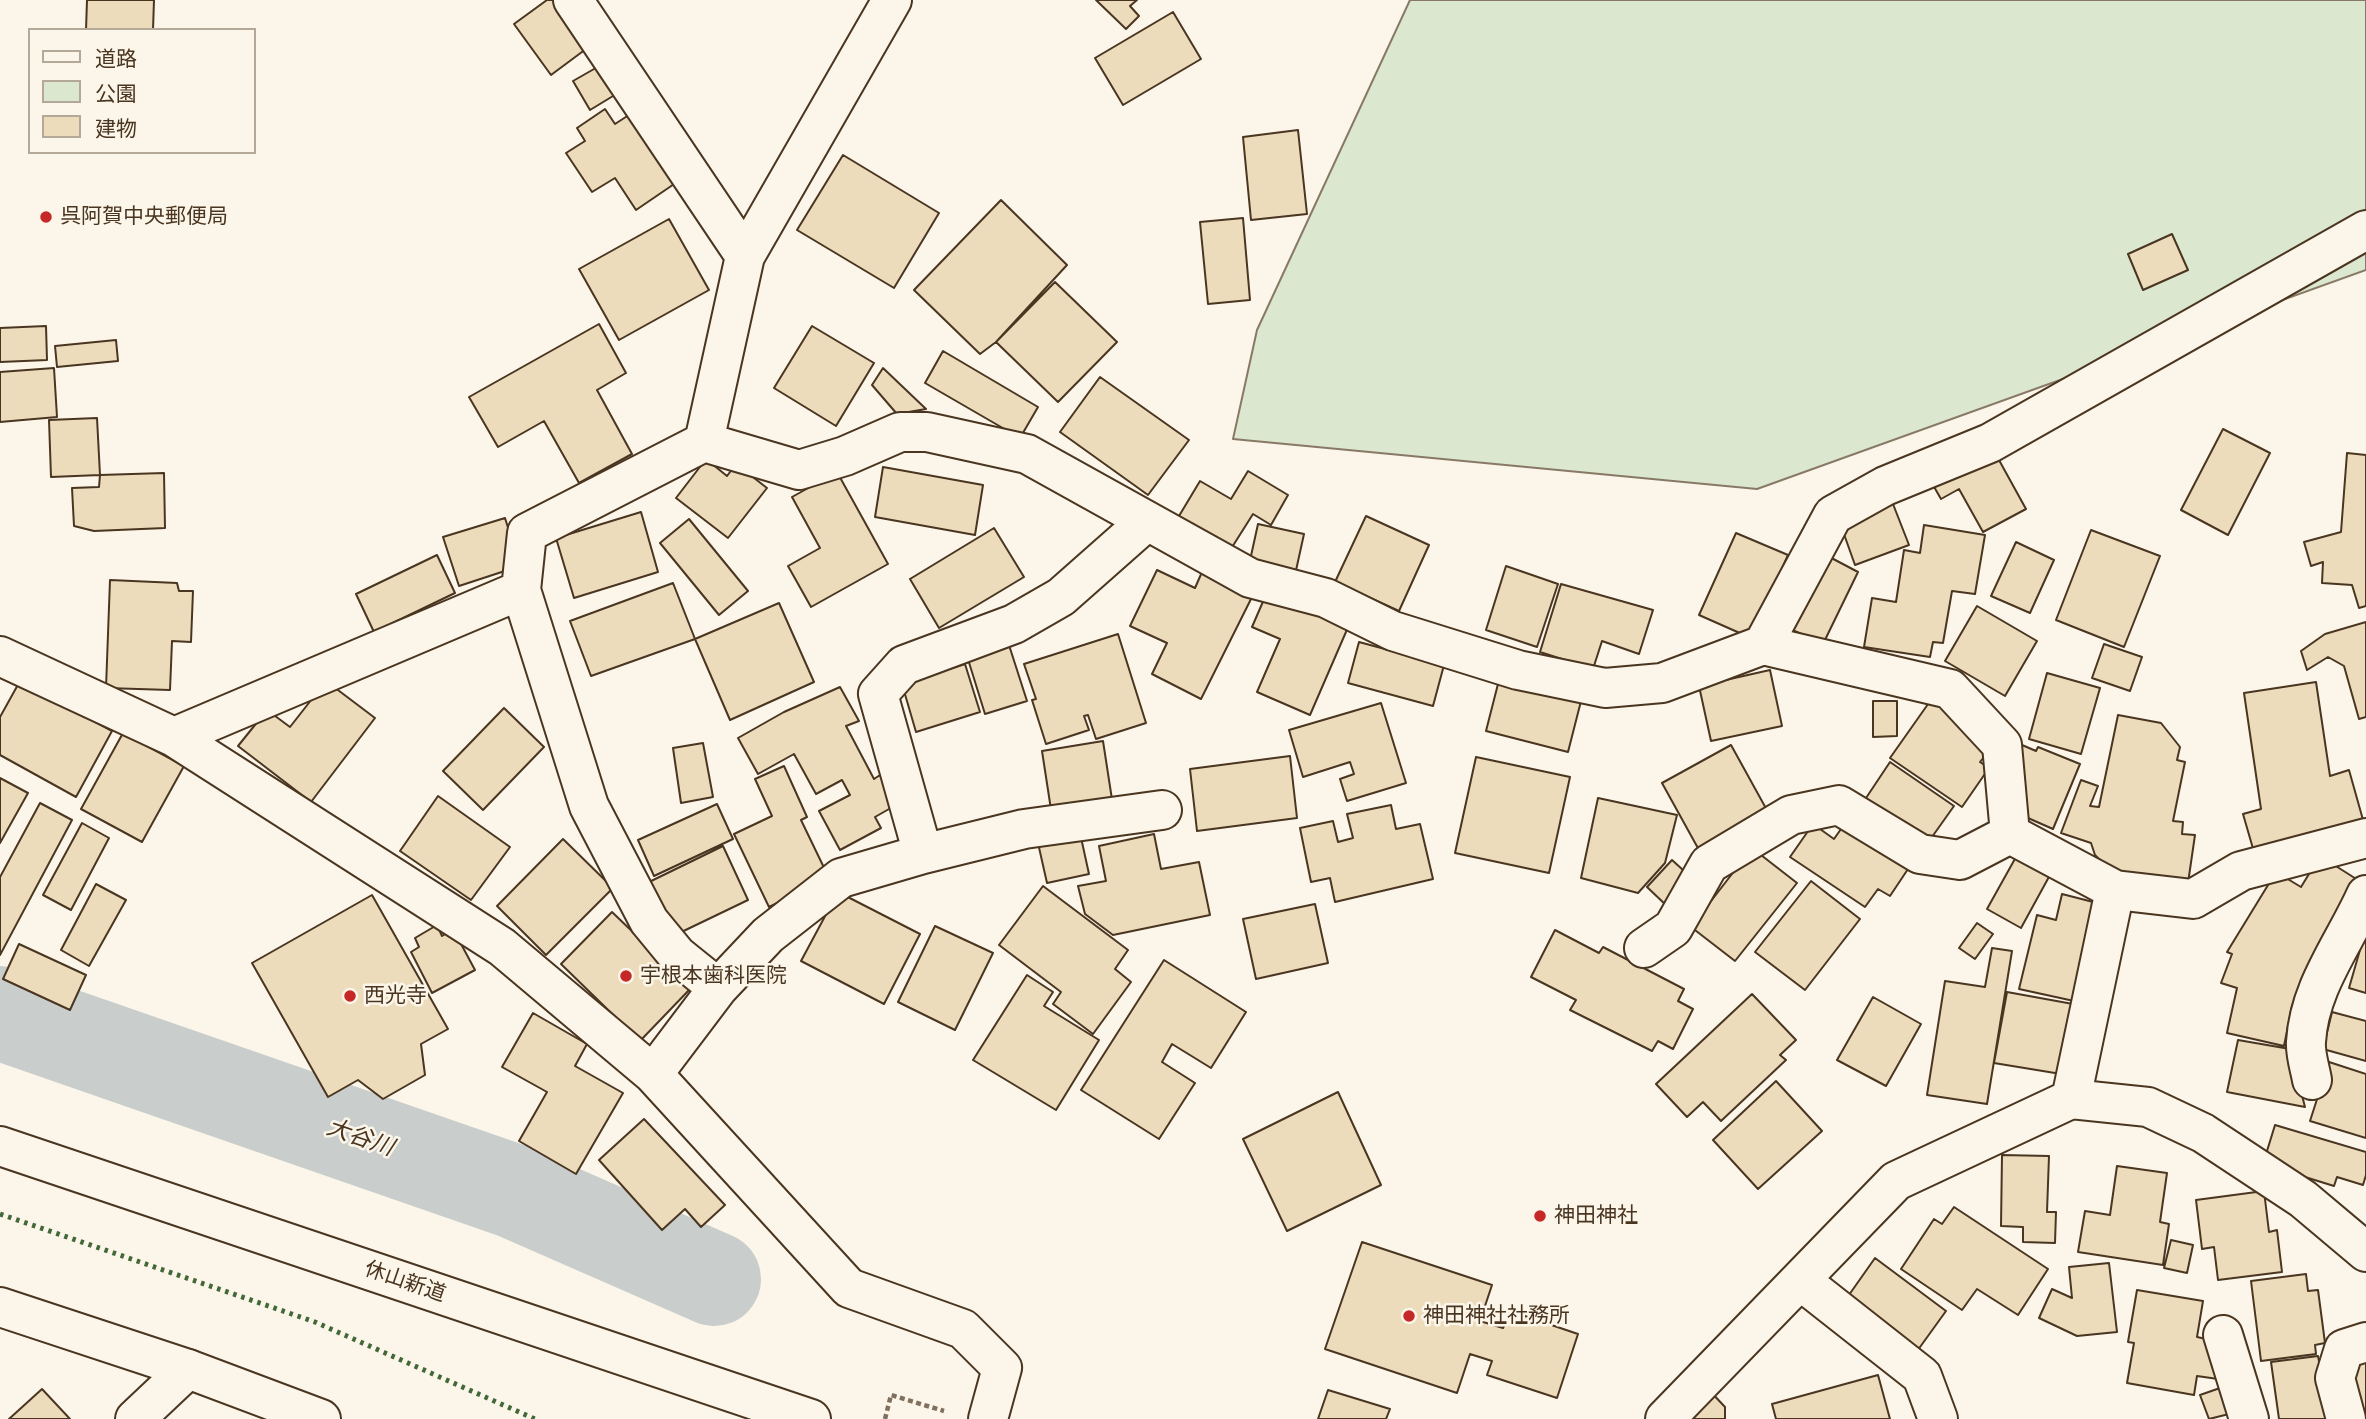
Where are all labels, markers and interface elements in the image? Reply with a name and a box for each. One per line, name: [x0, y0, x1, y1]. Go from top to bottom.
legend: [28, 28, 256, 154]
text: 道路: [95, 47, 137, 71]
text: 公園: [95, 82, 137, 106]
text: 建物: [95, 117, 137, 141]
place label: 呉阿賀中央郵便局: [60, 204, 228, 230]
marker: 呉阿賀中央郵便局: [38, 209, 54, 225]
place label: 宇根本歯科医院: [640, 963, 787, 989]
marker: 宇根本歯科医院: [618, 968, 634, 984]
place label: 西光寺: [364, 983, 427, 1009]
marker: 西光寺: [342, 988, 358, 1004]
water label: 大谷川: [323, 1114, 397, 1162]
place label: 神田神社: [1554, 1203, 1638, 1229]
marker: 神田神社: [1532, 1208, 1548, 1224]
street label: 休山新道: [361, 1256, 449, 1308]
place label: 神田神社社務所: [1423, 1303, 1570, 1329]
marker: 神田神社社務所: [1401, 1308, 1417, 1324]

